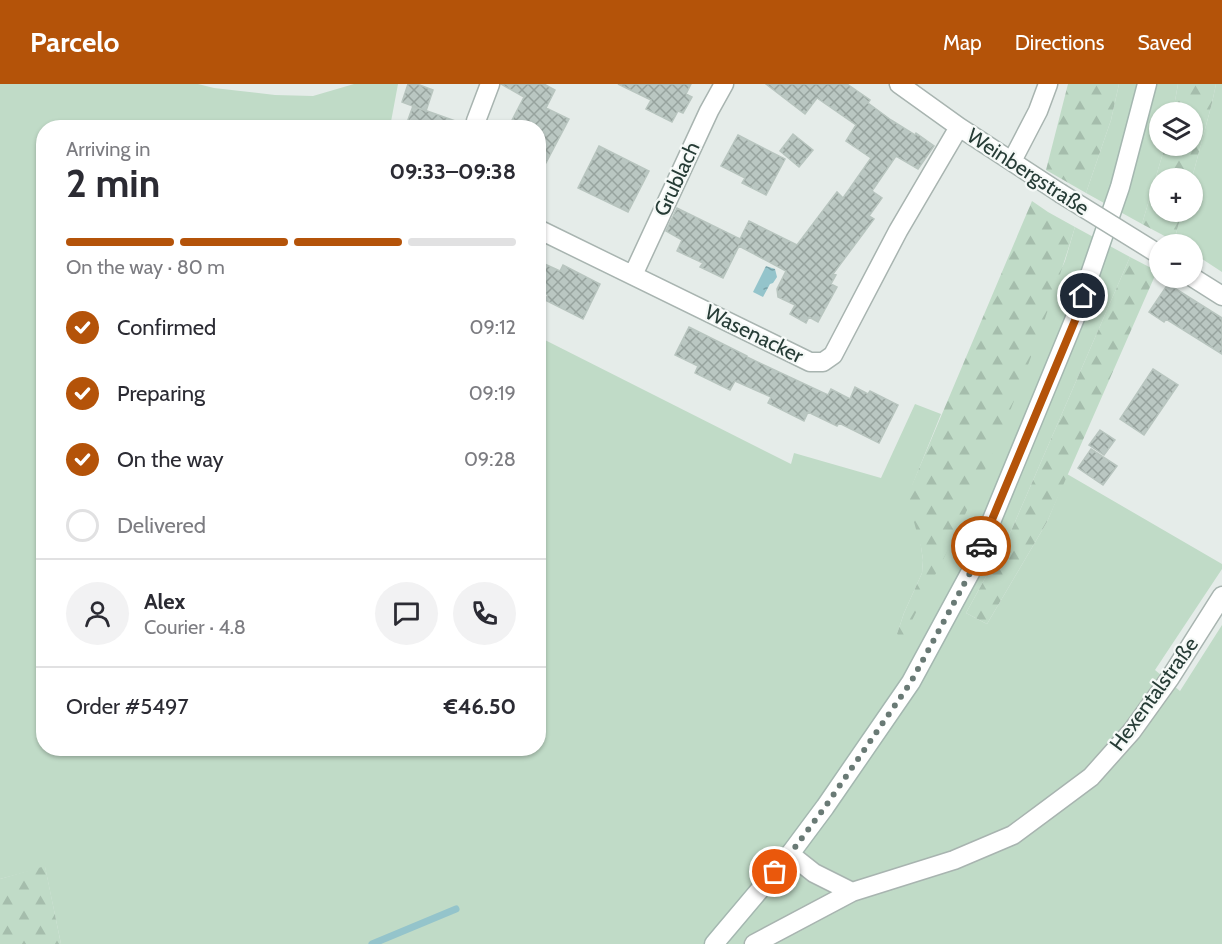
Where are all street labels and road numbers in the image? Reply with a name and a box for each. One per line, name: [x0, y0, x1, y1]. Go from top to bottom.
street label: Weinbergstraße: [963, 123, 1094, 220]
street label: Grublach: [648, 138, 705, 220]
street label: Wasenacker: [701, 299, 808, 368]
street label: Hexentalstraße: [1104, 632, 1203, 755]

